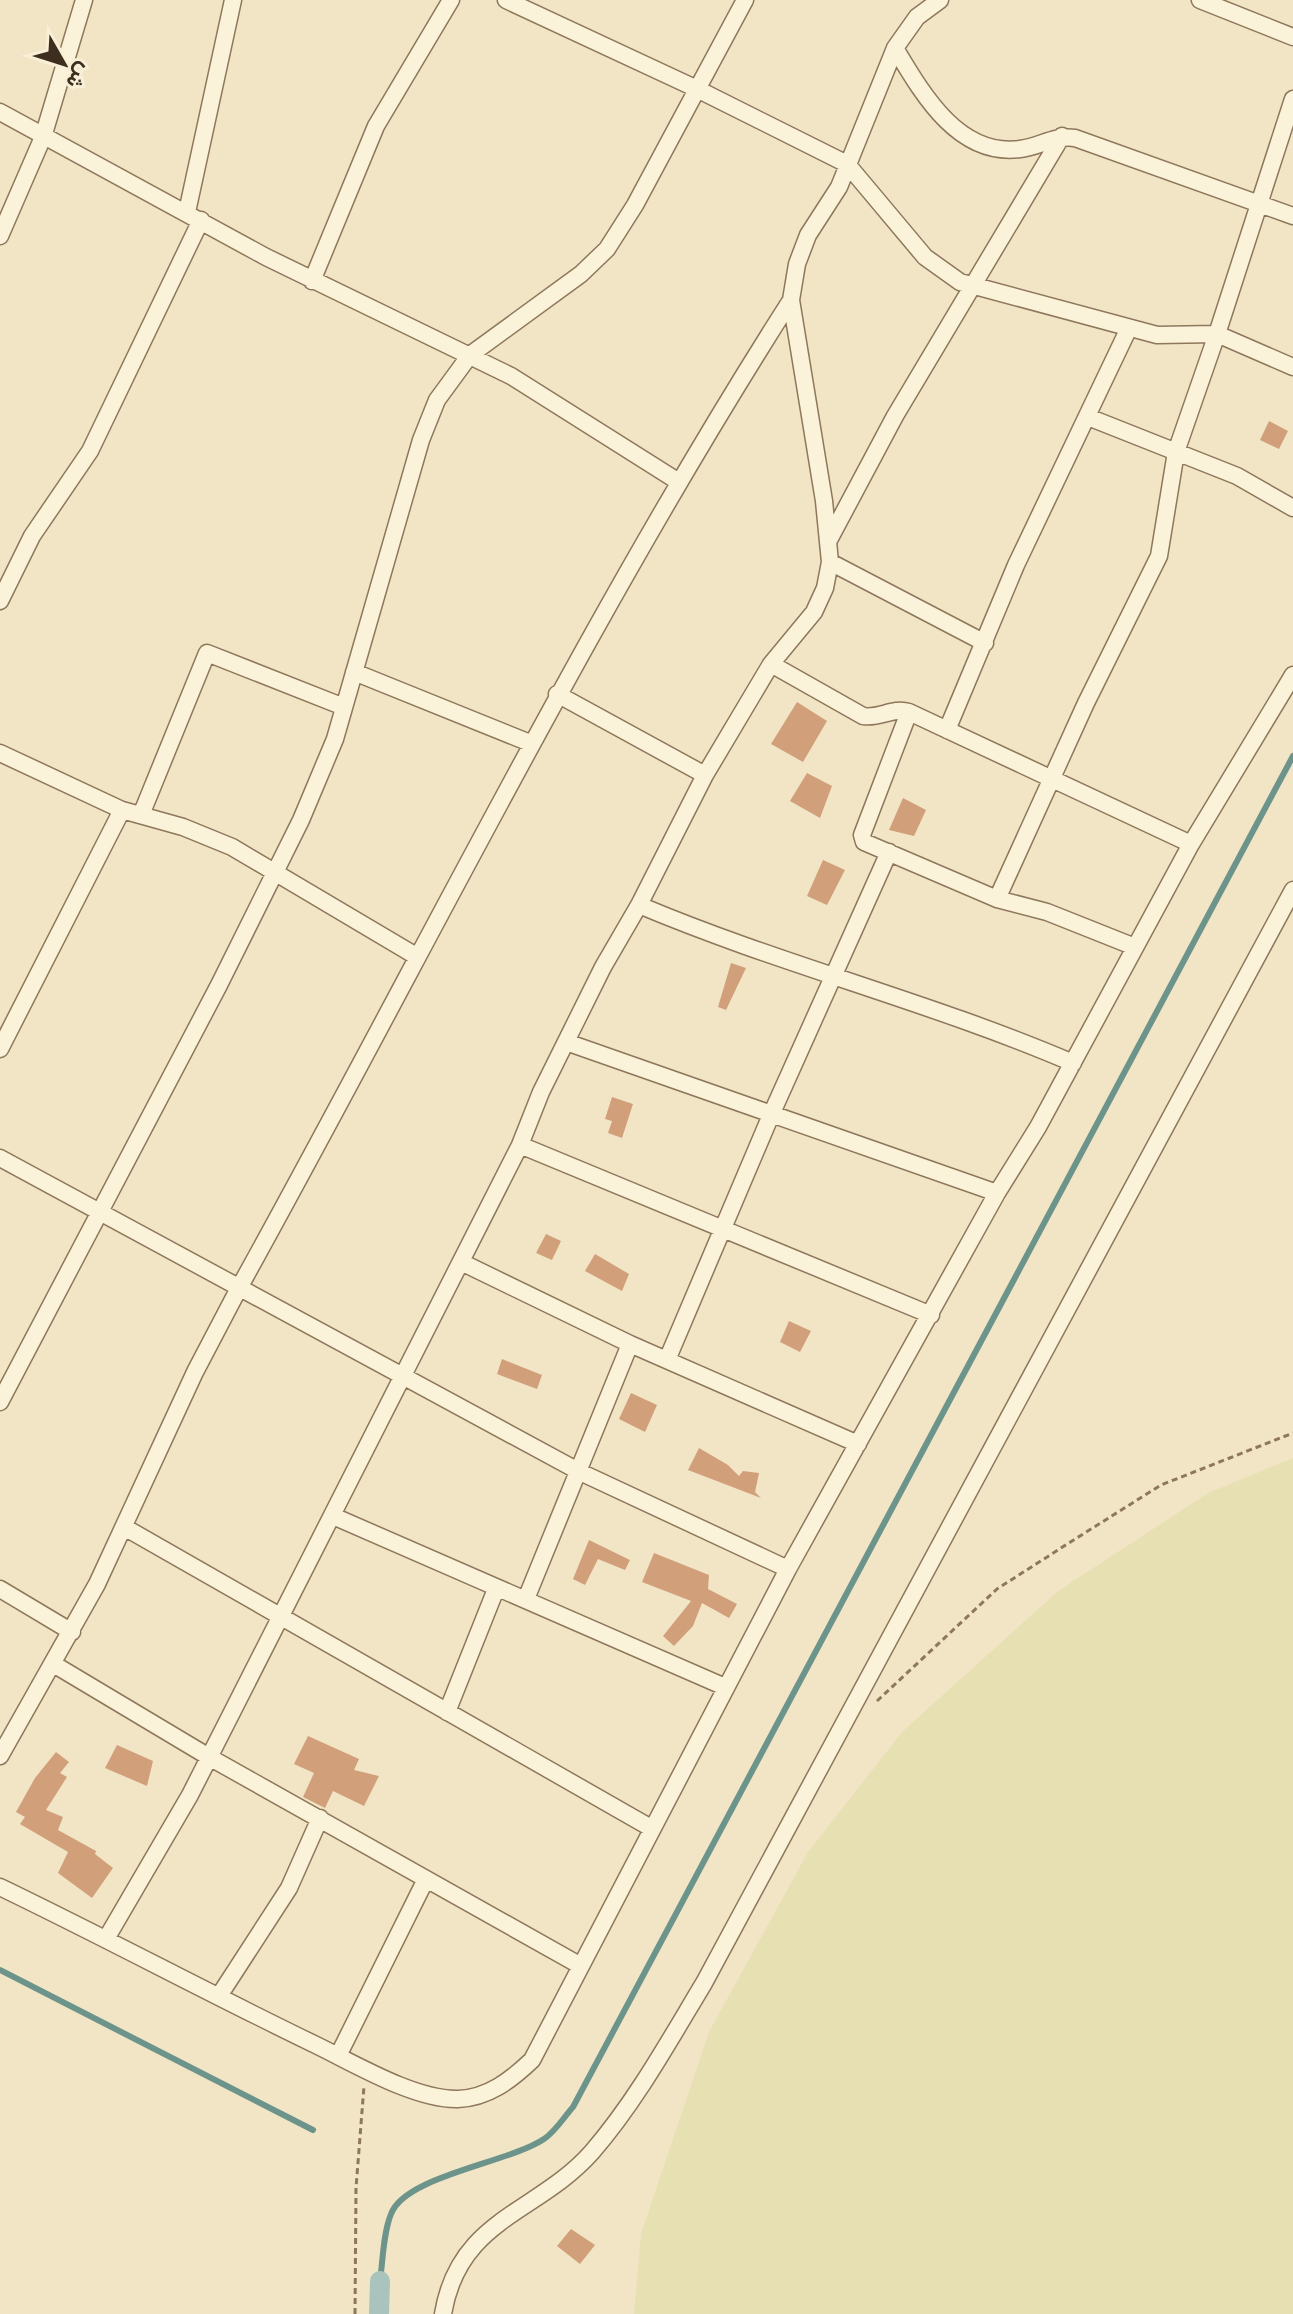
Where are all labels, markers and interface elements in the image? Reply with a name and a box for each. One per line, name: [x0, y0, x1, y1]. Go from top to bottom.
north arrow: [24, 24, 104, 104]
text: ش: [60, 58, 97, 94]

